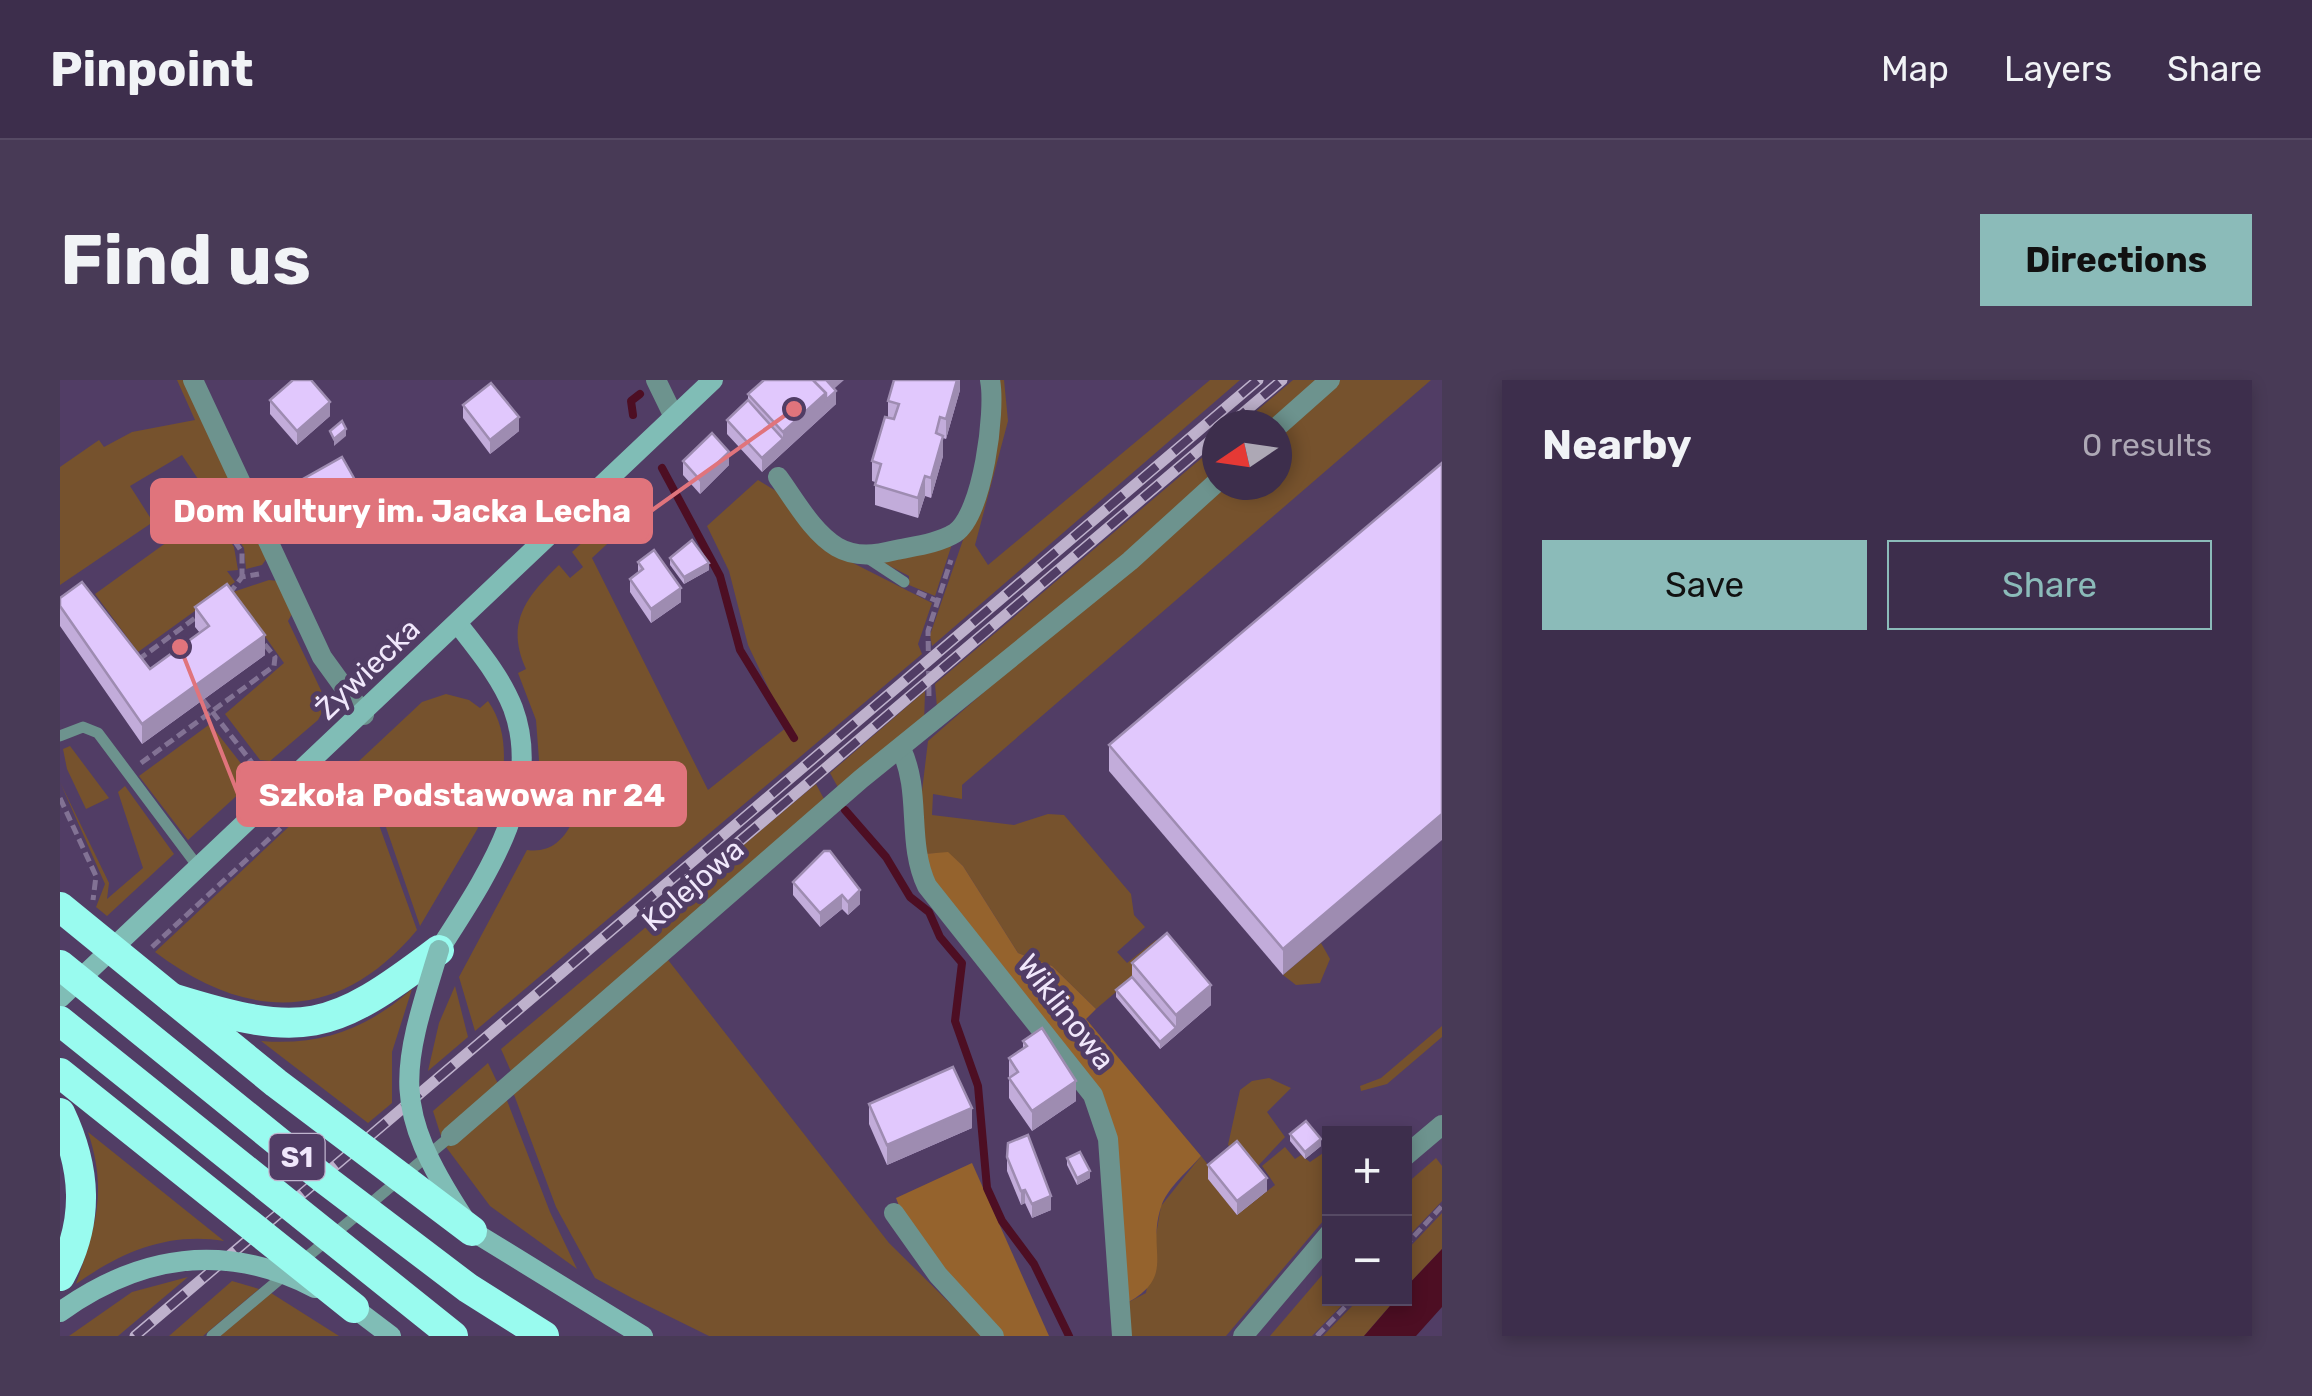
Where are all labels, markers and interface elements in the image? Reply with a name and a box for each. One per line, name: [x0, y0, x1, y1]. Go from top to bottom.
text: Pinpoint: [50, 41, 253, 98]
text: Map: [1881, 48, 1949, 90]
text: Layers: [2004, 48, 2112, 90]
text: Share: [2167, 48, 2262, 90]
button: Directions: [1980, 214, 2252, 306]
text: Find us: [60, 219, 311, 302]
north arrow: [1202, 410, 1292, 500]
text: Nearby: [1542, 420, 1692, 470]
text: 0 results: [2082, 426, 2212, 464]
callout: Dom Kultury im. Jacka Lecha: [152, 480, 651, 542]
text: Dom Kultury im. Jacka Lecha: [173, 492, 631, 530]
button: Save: [1542, 540, 1867, 630]
button: Share: [1887, 540, 2212, 630]
street label: Żywiecka: [309, 611, 427, 727]
callout: Szkoła Podstawowa nr 24: [238, 763, 685, 825]
text: Szkoła Podstawowa nr 24: [259, 776, 665, 814]
street label: Kolejowa: [635, 831, 751, 939]
street label: Wiklinowa: [1010, 947, 1122, 1077]
map controls: [1322, 1126, 1412, 1306]
button: +: [1322, 1126, 1412, 1216]
road number: S1: [270, 1134, 324, 1180]
button: −: [1322, 1216, 1412, 1306]

